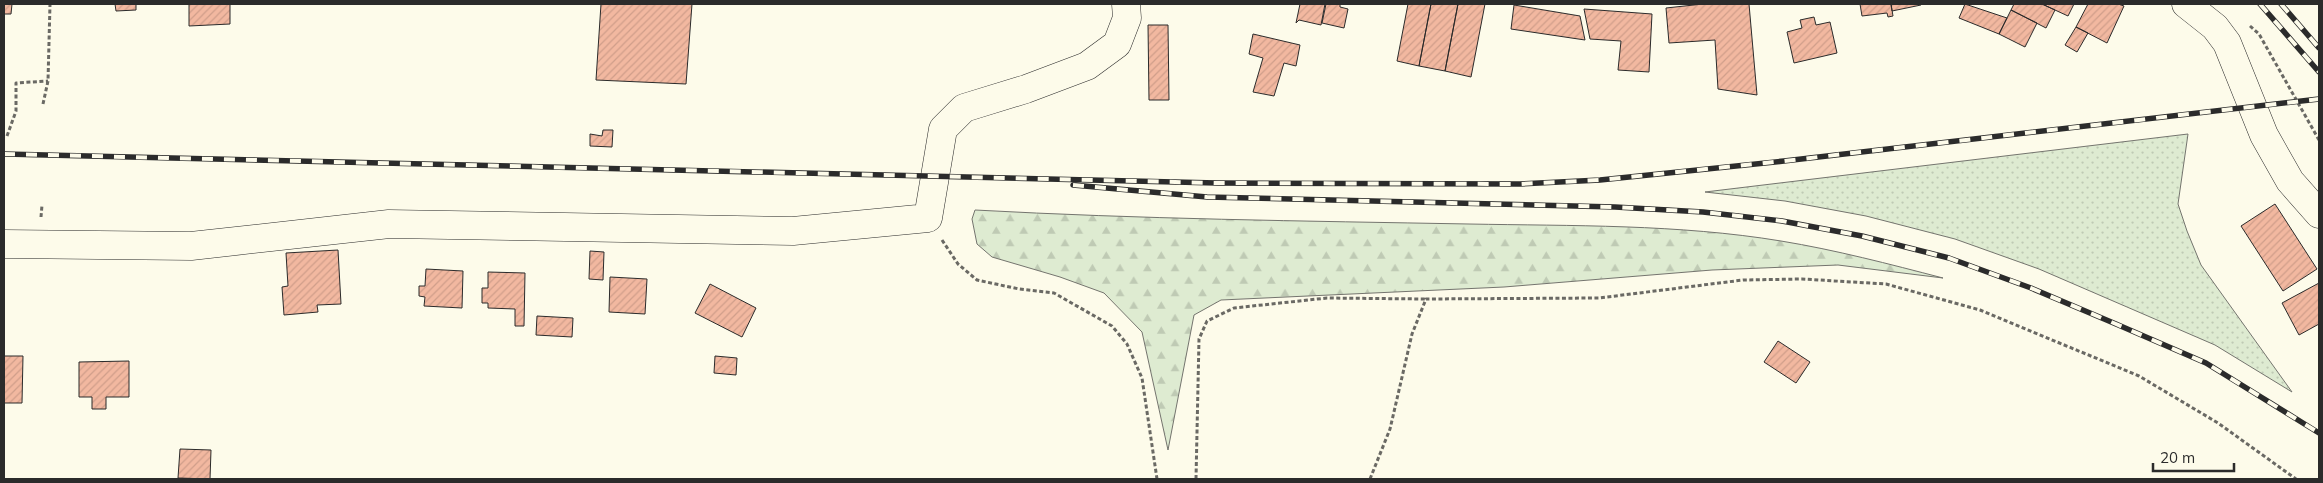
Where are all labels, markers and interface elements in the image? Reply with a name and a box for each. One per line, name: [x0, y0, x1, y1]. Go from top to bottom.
scale bar: [2153, 440, 2234, 472]
text: 20 m: [2160, 448, 2195, 467]

